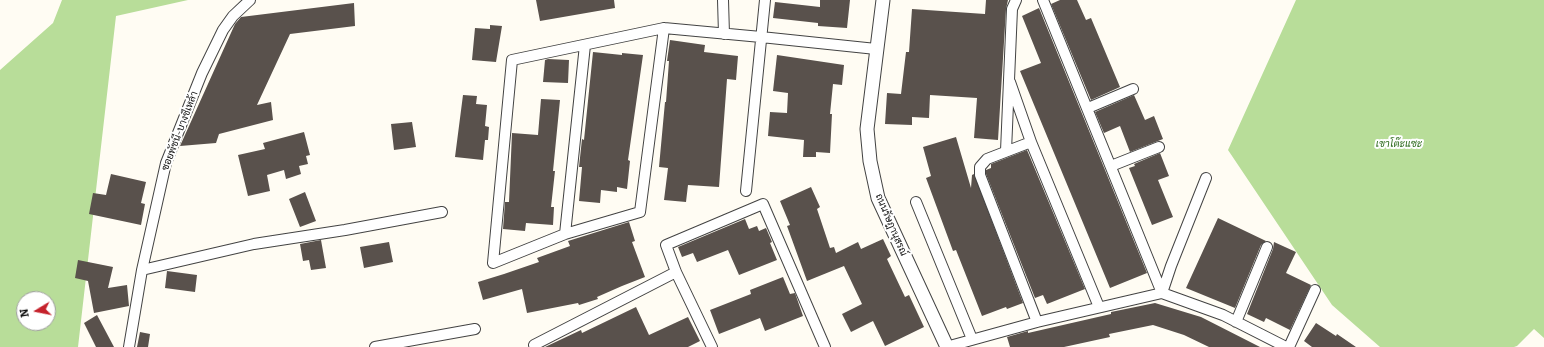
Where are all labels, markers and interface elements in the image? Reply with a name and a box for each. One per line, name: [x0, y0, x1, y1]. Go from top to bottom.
street label: ซอยพัชนี-บางชีเหล้า: [159, 90, 201, 172]
park label: เขาโต๊ะแซะ: [1376, 138, 1422, 150]
street label: ถนนรัษฎานุสรณ์: [872, 192, 910, 258]
north arrow: [16, 291, 56, 331]
text: N: [18, 308, 32, 318]

